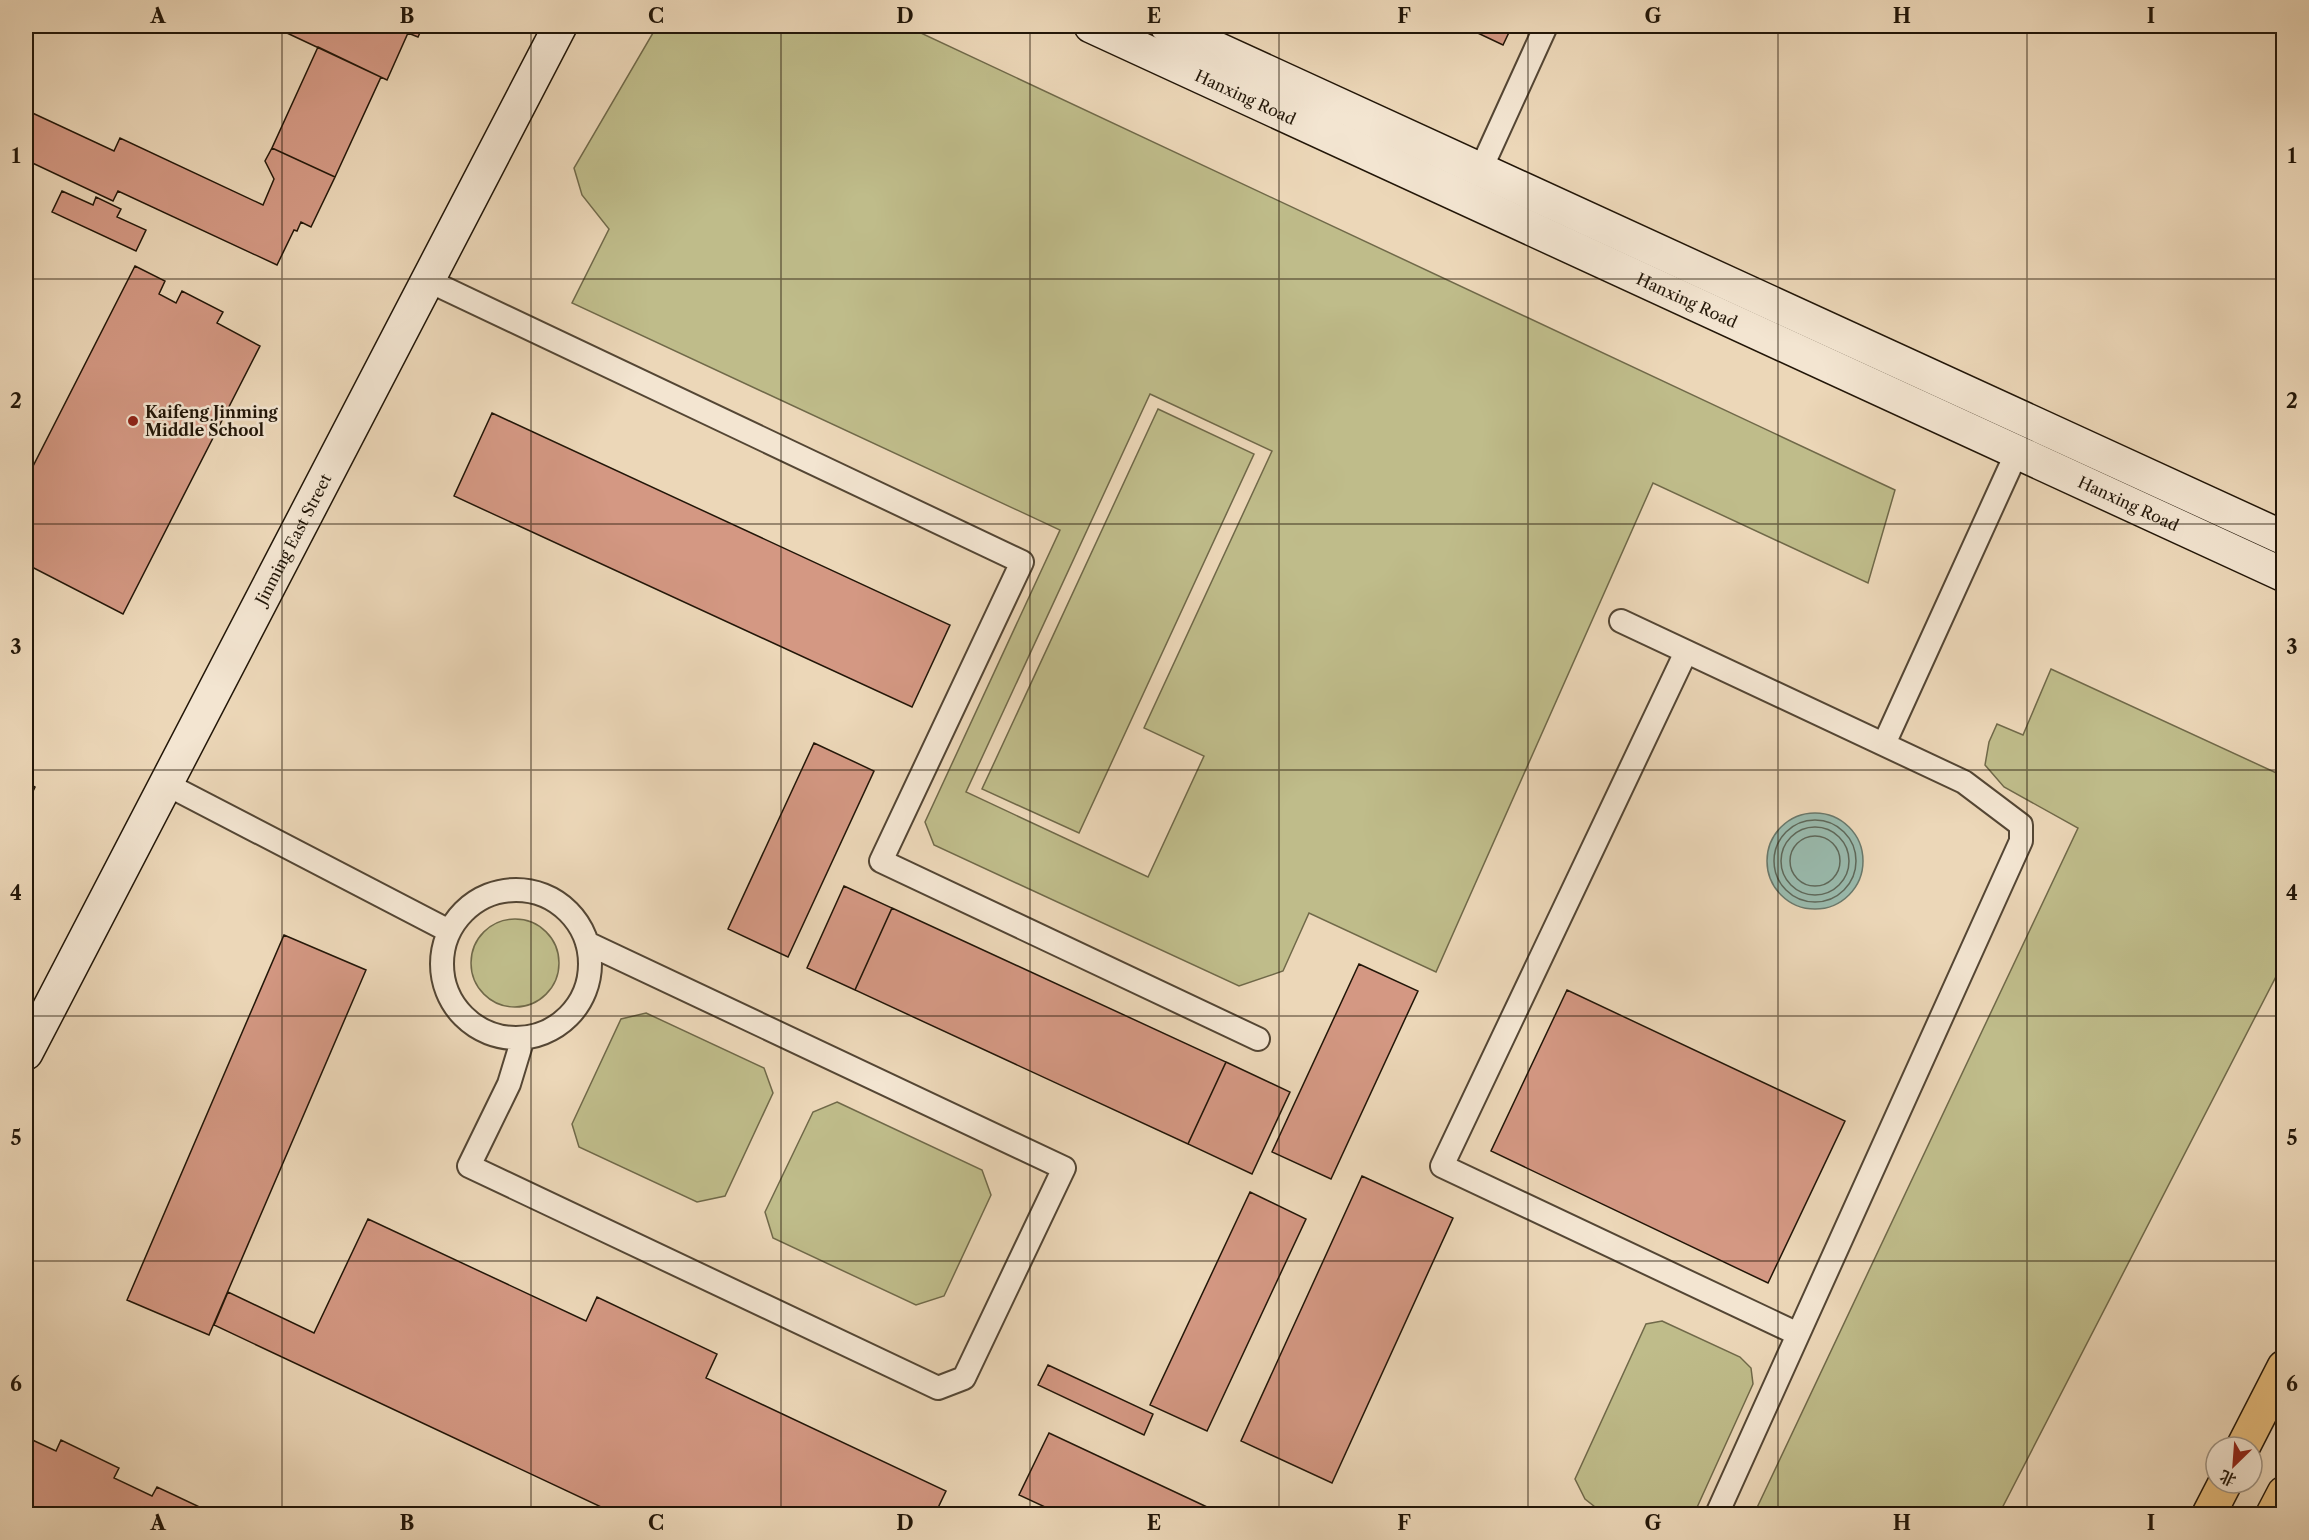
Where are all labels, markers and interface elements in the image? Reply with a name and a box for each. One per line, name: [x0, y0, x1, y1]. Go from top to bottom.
text: A: [149, 4, 166, 28]
text: B: [400, 4, 415, 28]
text: C: [648, 4, 664, 28]
text: D: [896, 4, 914, 28]
text: E: [1147, 4, 1161, 28]
text: F: [1397, 4, 1411, 28]
text: G: [1645, 4, 1662, 28]
text: H: [1893, 4, 1911, 28]
text: I: [2147, 4, 2155, 28]
street label: Hanxing Road: [1192, 65, 1299, 129]
text: 1: [12, 144, 21, 168]
text: 1: [2288, 144, 2297, 168]
street label: Hanxing Road: [1633, 268, 1741, 332]
text: 2: [10, 389, 22, 413]
text: 2: [2286, 389, 2298, 413]
place label: Kaifeng Jinming Middle School: [145, 402, 279, 440]
marker: Kaifeng Jinming Middle School: [126, 414, 140, 428]
street label: Jinming East Street: [249, 470, 336, 611]
street label: Hanxing Road: [2075, 472, 2182, 535]
text: 3: [10, 635, 22, 659]
text: 3: [2286, 635, 2298, 659]
text: 4: [10, 881, 22, 905]
text: 4: [2286, 881, 2298, 905]
text: 5: [10, 1126, 22, 1150]
text: 5: [2286, 1126, 2298, 1150]
text: 6: [10, 1372, 22, 1396]
text: 6: [2286, 1372, 2298, 1396]
north arrow: [2204, 1435, 2264, 1495]
text: 北: [2216, 1466, 2239, 1491]
text: A: [149, 1511, 166, 1535]
text: B: [400, 1511, 415, 1535]
text: C: [648, 1511, 664, 1535]
text: D: [896, 1511, 914, 1535]
text: E: [1147, 1511, 1161, 1535]
text: F: [1397, 1511, 1411, 1535]
text: G: [1645, 1511, 1662, 1535]
text: H: [1893, 1511, 1911, 1535]
text: I: [2147, 1511, 2155, 1535]

